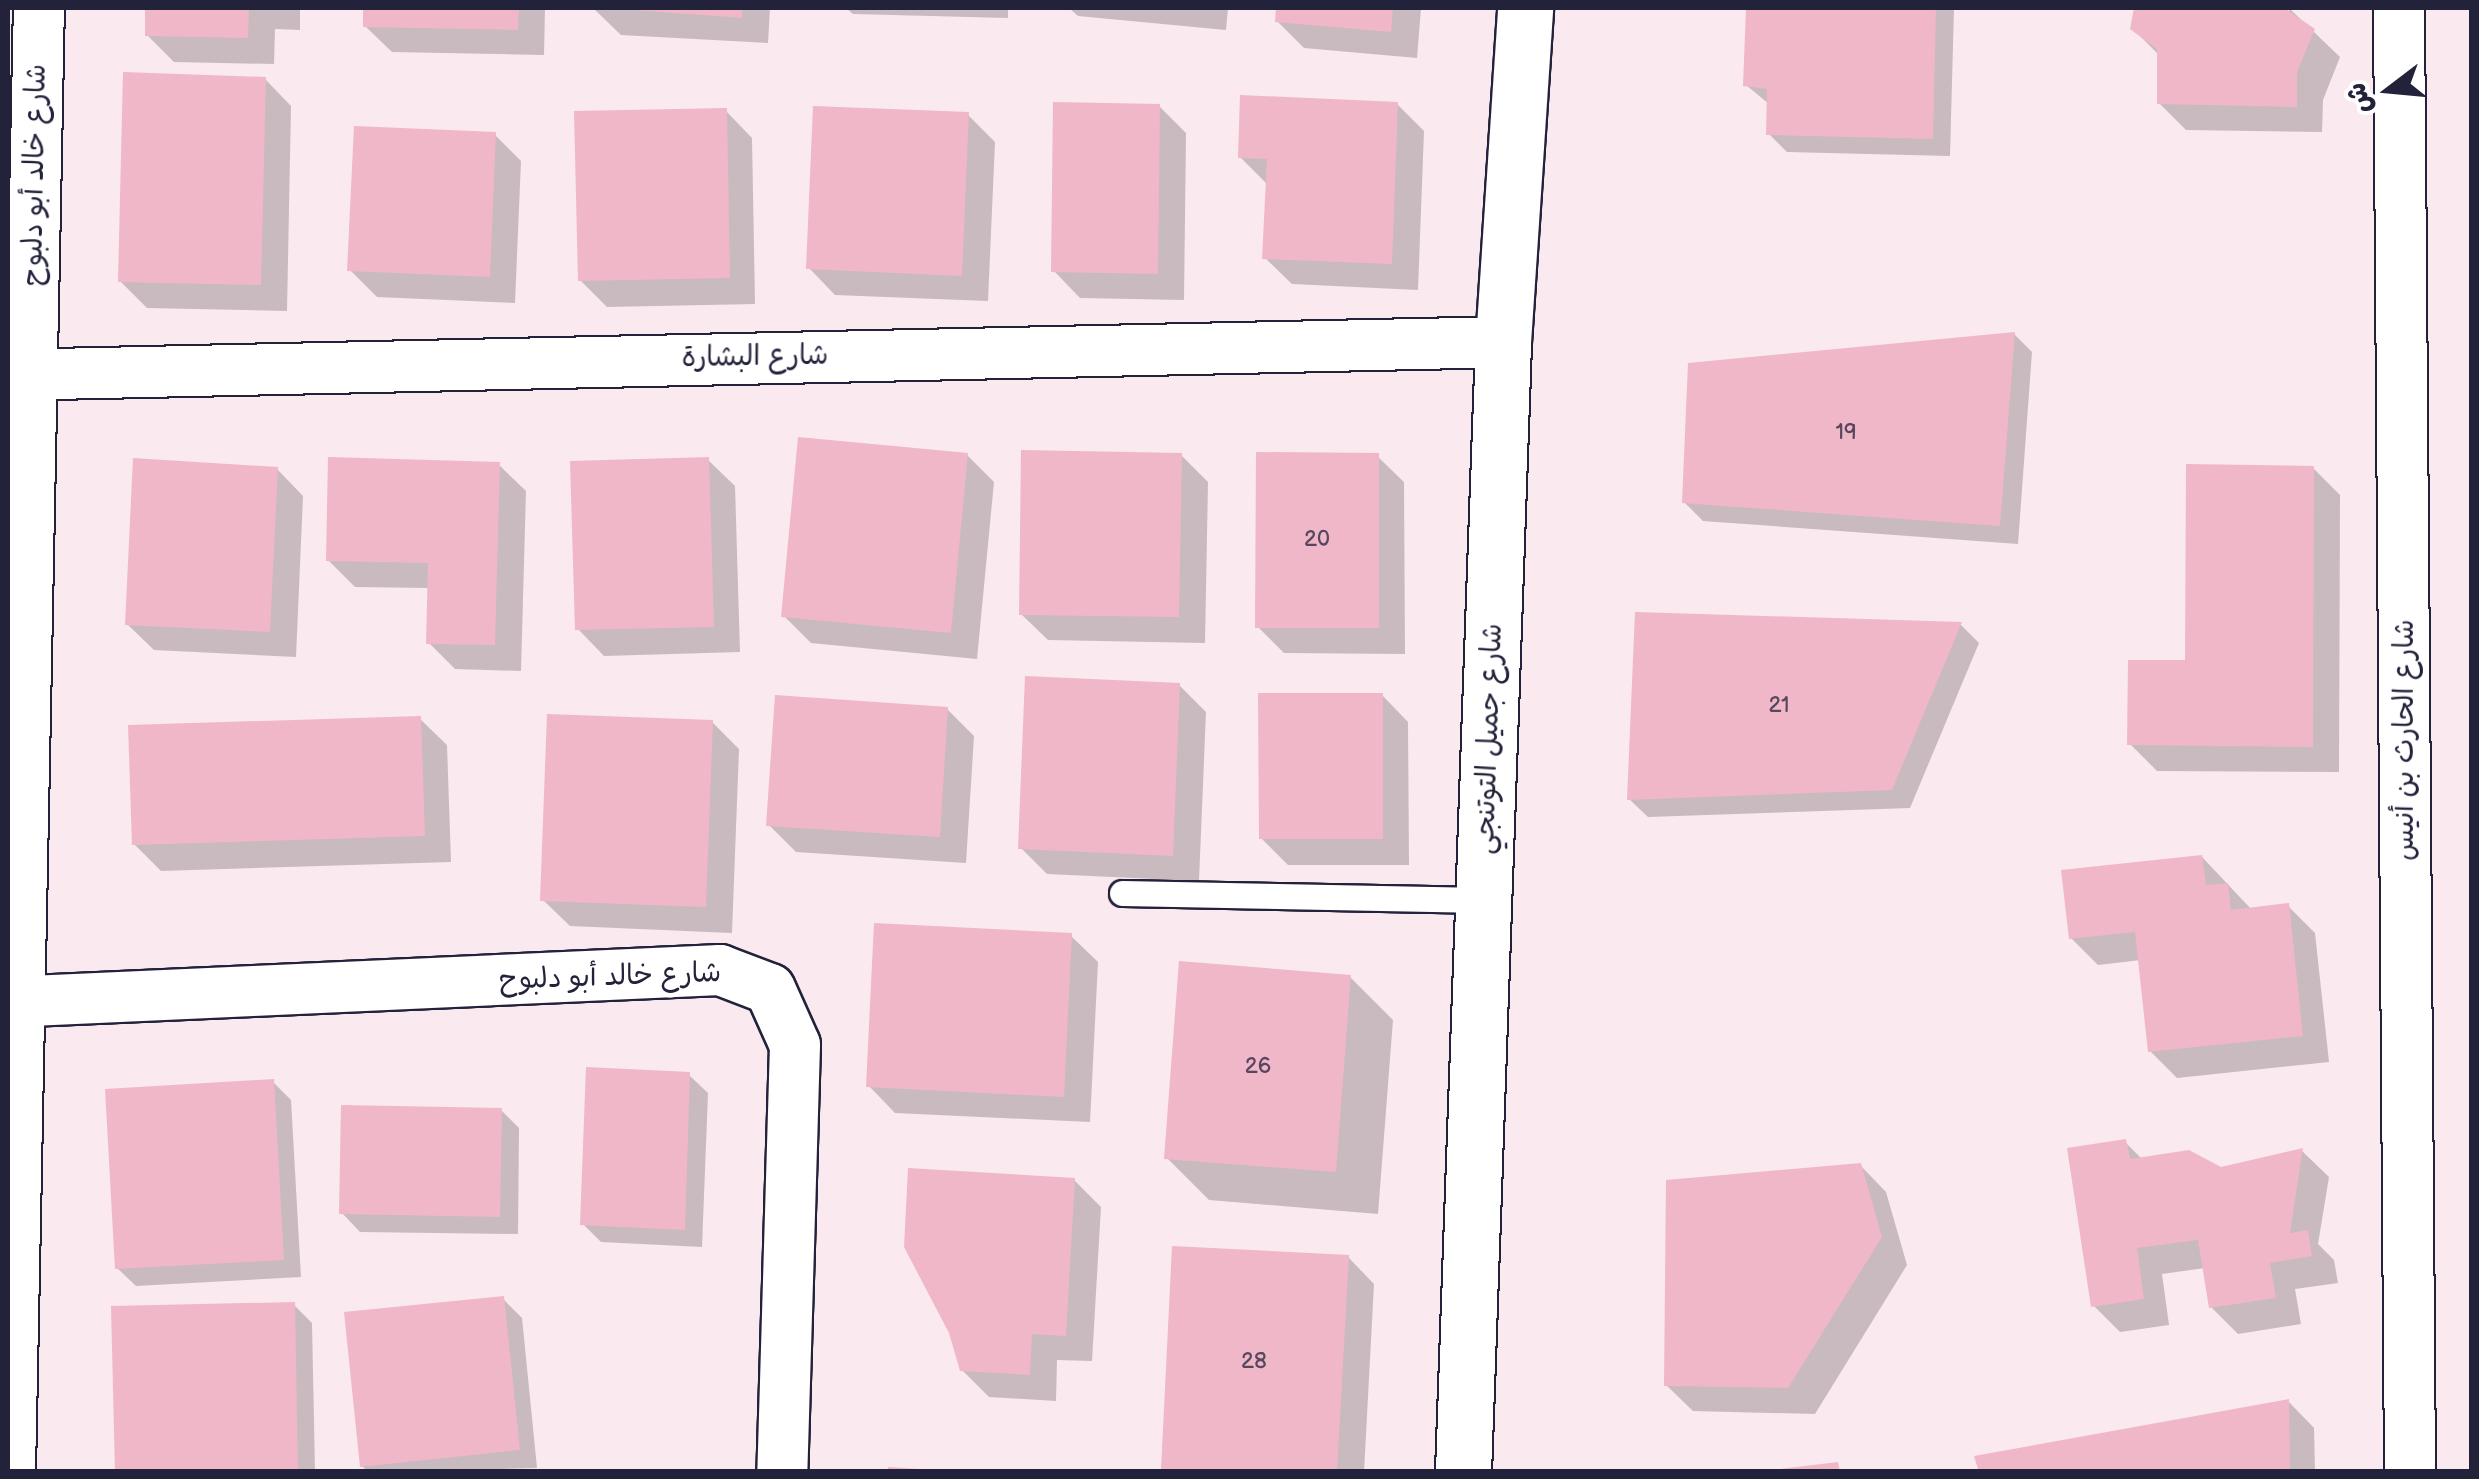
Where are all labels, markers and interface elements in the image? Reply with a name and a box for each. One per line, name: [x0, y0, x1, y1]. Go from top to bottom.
north arrow: [2339, 40, 2439, 140]
street label: شارع خالد أبو دلبوح: [16, 64, 54, 286]
text: ش: [2340, 79, 2380, 118]
street label: شارع البشارة: [681, 339, 829, 375]
house number: 19: [1835, 420, 1857, 446]
house number: 20: [1304, 527, 1330, 553]
street label: شارع الحارث بن أنيس: [2388, 619, 2422, 861]
street label: شارع جميل التوتنجي: [1468, 623, 1510, 855]
house number: 21: [1768, 693, 1790, 719]
street label: شارع خالد أبو دلبوح: [498, 956, 722, 998]
house number: 26: [1245, 1054, 1271, 1080]
house number: 28: [1241, 1349, 1267, 1375]

